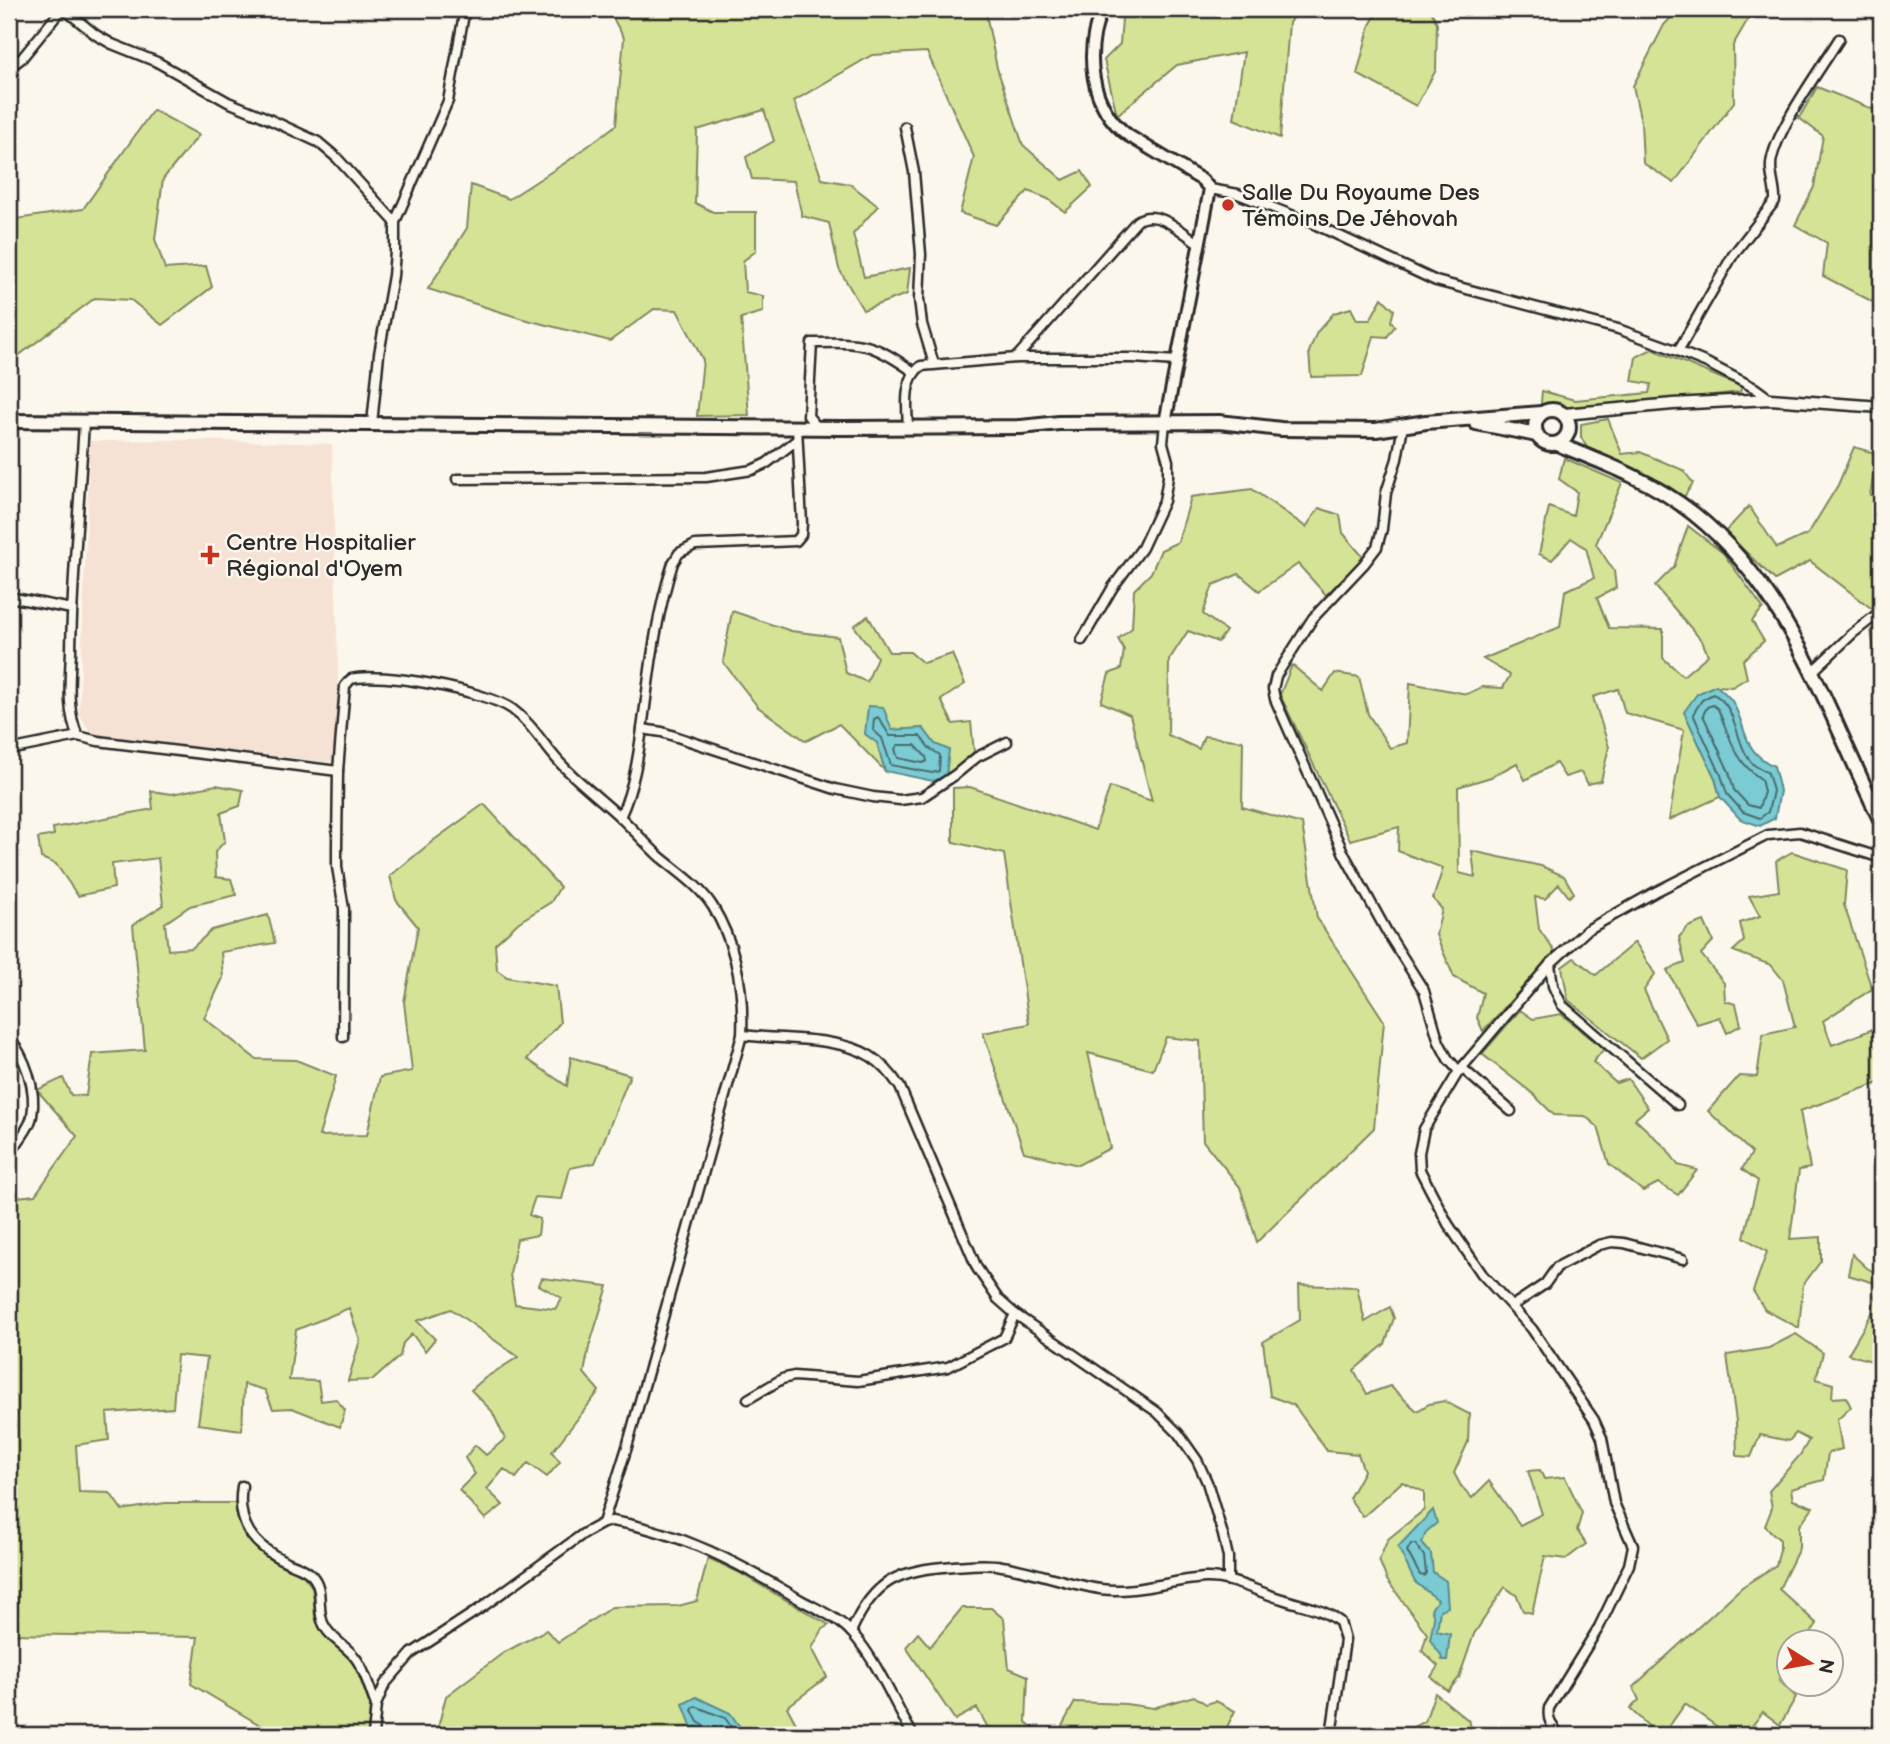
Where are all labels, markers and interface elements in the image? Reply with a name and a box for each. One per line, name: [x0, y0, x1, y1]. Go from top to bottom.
place label: Salle Du Royaume Des Témoins De Jéhovah: [1242, 179, 1480, 233]
marker: Salle Du Royaume Des Témoins De Jéhovah: [1220, 197, 1236, 213]
place label: Centre Hospitalier Régional d'Oyem: [226, 529, 416, 583]
marker: Centre Hospitalier Régional d'Oyem: [200, 545, 220, 565]
north arrow: [1774, 1628, 1844, 1698]
text: N: [1813, 1657, 1838, 1675]

